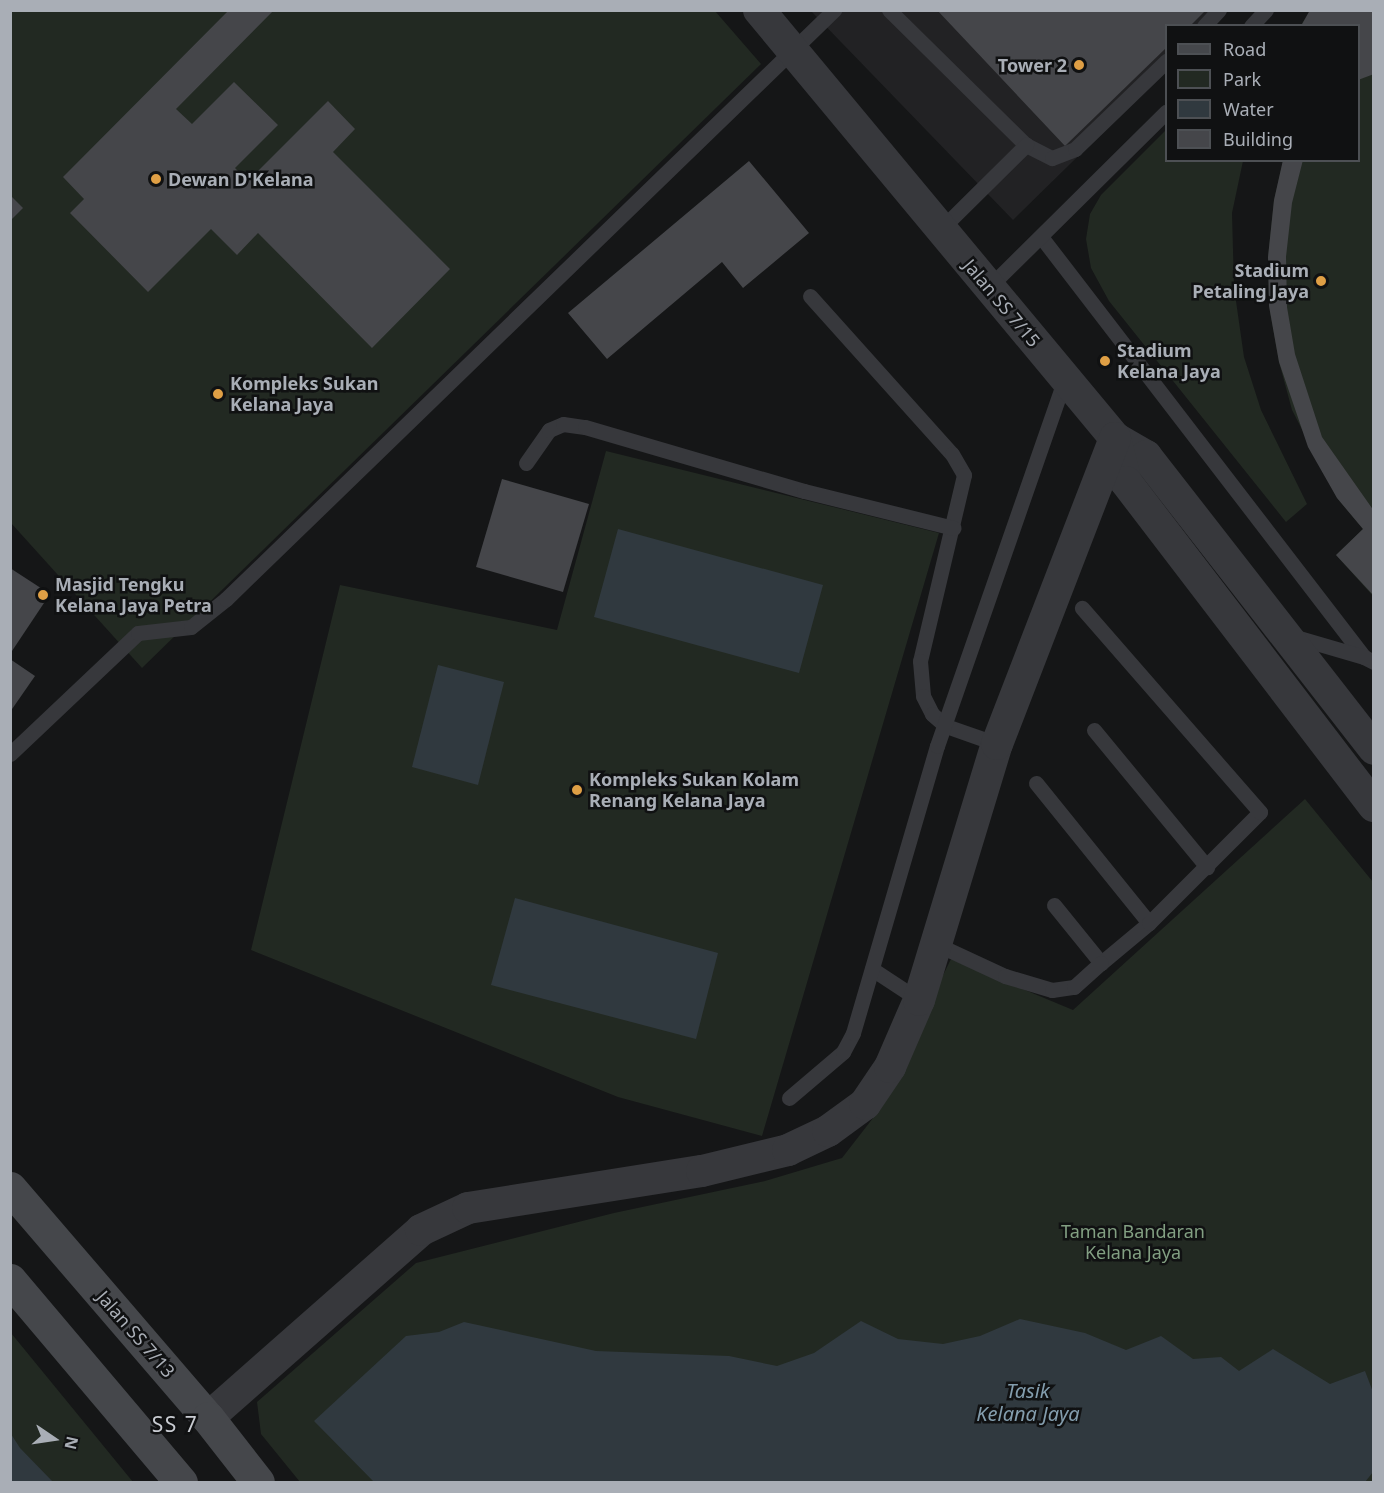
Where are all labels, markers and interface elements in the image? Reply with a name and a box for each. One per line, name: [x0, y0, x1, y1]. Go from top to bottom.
legend: [1165, 24, 1360, 162]
text: Road: [1223, 37, 1266, 61]
place label: Tower 2: [998, 54, 1067, 76]
marker: Tower 2: [1072, 58, 1086, 72]
text: Park: [1223, 67, 1261, 91]
text: Water: [1223, 97, 1274, 121]
text: Building: [1223, 127, 1293, 151]
place label: Dewan D'Kelana: [168, 168, 313, 190]
marker: Dewan D'Kelana: [149, 172, 163, 186]
street label: Jalan SS 7/15: [959, 255, 1045, 351]
place label: Stadium Petaling Jaya: [1192, 260, 1309, 302]
marker: Stadium Petaling Jaya: [1314, 274, 1328, 288]
place label: Stadium Kelana Jaya: [1117, 340, 1221, 382]
marker: Stadium Kelana Jaya: [1098, 354, 1112, 368]
place label: Kompleks Sukan Kelana Jaya: [230, 373, 378, 416]
marker: Kompleks Sukan Kelana Jaya: [211, 387, 225, 401]
place label: Masjid Tengku Kelana Jaya Petra: [55, 574, 212, 616]
marker: Masjid Tengku Kelana Jaya Petra: [36, 588, 50, 602]
place label: Kompleks Sukan Kolam Renang Kelana Jaya: [589, 769, 799, 812]
marker: Kompleks Sukan Kolam Renang Kelana Jaya: [570, 783, 584, 797]
park label: Taman Bandaran Kelana Jaya: [1061, 1221, 1205, 1264]
street label: Jalan SS 7/13: [93, 1286, 179, 1382]
water label: Tasik Kelana Jaya: [976, 1379, 1080, 1426]
north arrow: [24, 1409, 84, 1469]
district label: SS 7: [152, 1411, 198, 1437]
text: N: [59, 1434, 84, 1452]

